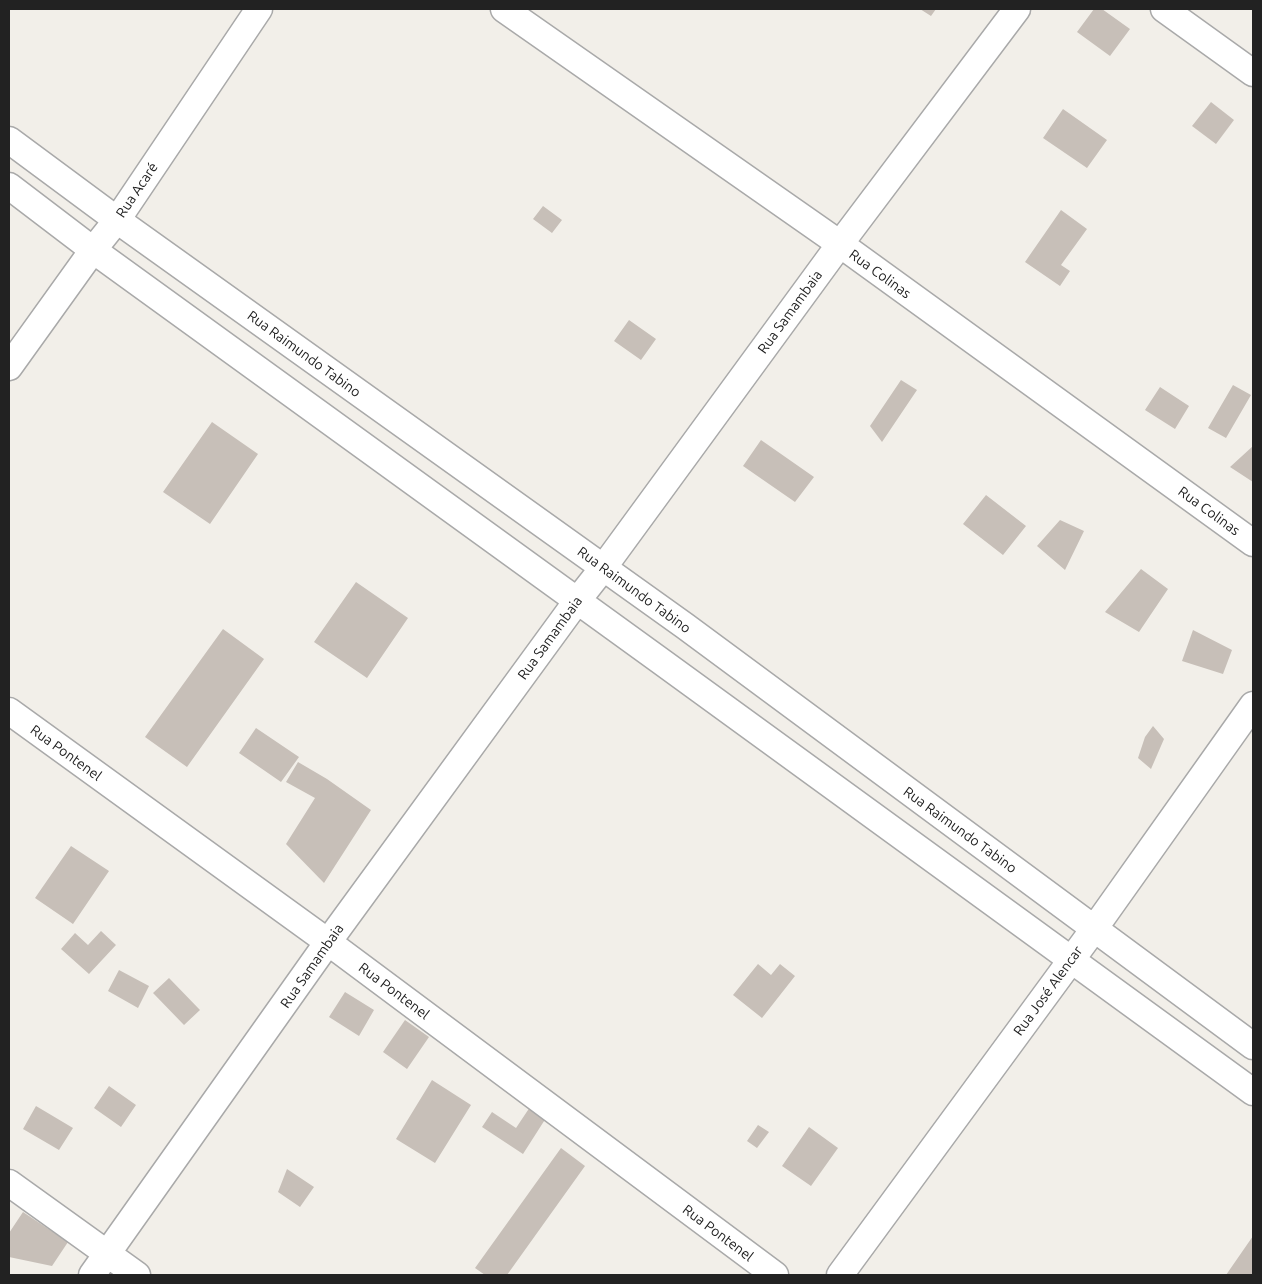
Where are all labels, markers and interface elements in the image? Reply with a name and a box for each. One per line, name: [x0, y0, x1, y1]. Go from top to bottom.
street label: Rua Acaré: [112, 159, 162, 221]
street label: Rua Colinas: [846, 246, 914, 302]
street label: Rua Samambaia: [754, 267, 826, 357]
street label: Rua Raimundo Tabino: [244, 307, 364, 401]
street label: Rua Colinas: [1175, 483, 1243, 539]
street label: Rua Raimundo Tabino: [574, 543, 694, 637]
street label: Rua Samambaia: [514, 593, 586, 683]
street label: Rua Pontenel: [27, 721, 105, 785]
street label: Rua Raimundo Tabino: [900, 783, 1020, 877]
street label: Rua Samambaia: [277, 921, 347, 1011]
street label: Rua José Alencar: [1010, 943, 1086, 1039]
street label: Rua Pontenel: [355, 959, 433, 1023]
street label: Rua Pontenel: [679, 1201, 757, 1265]

